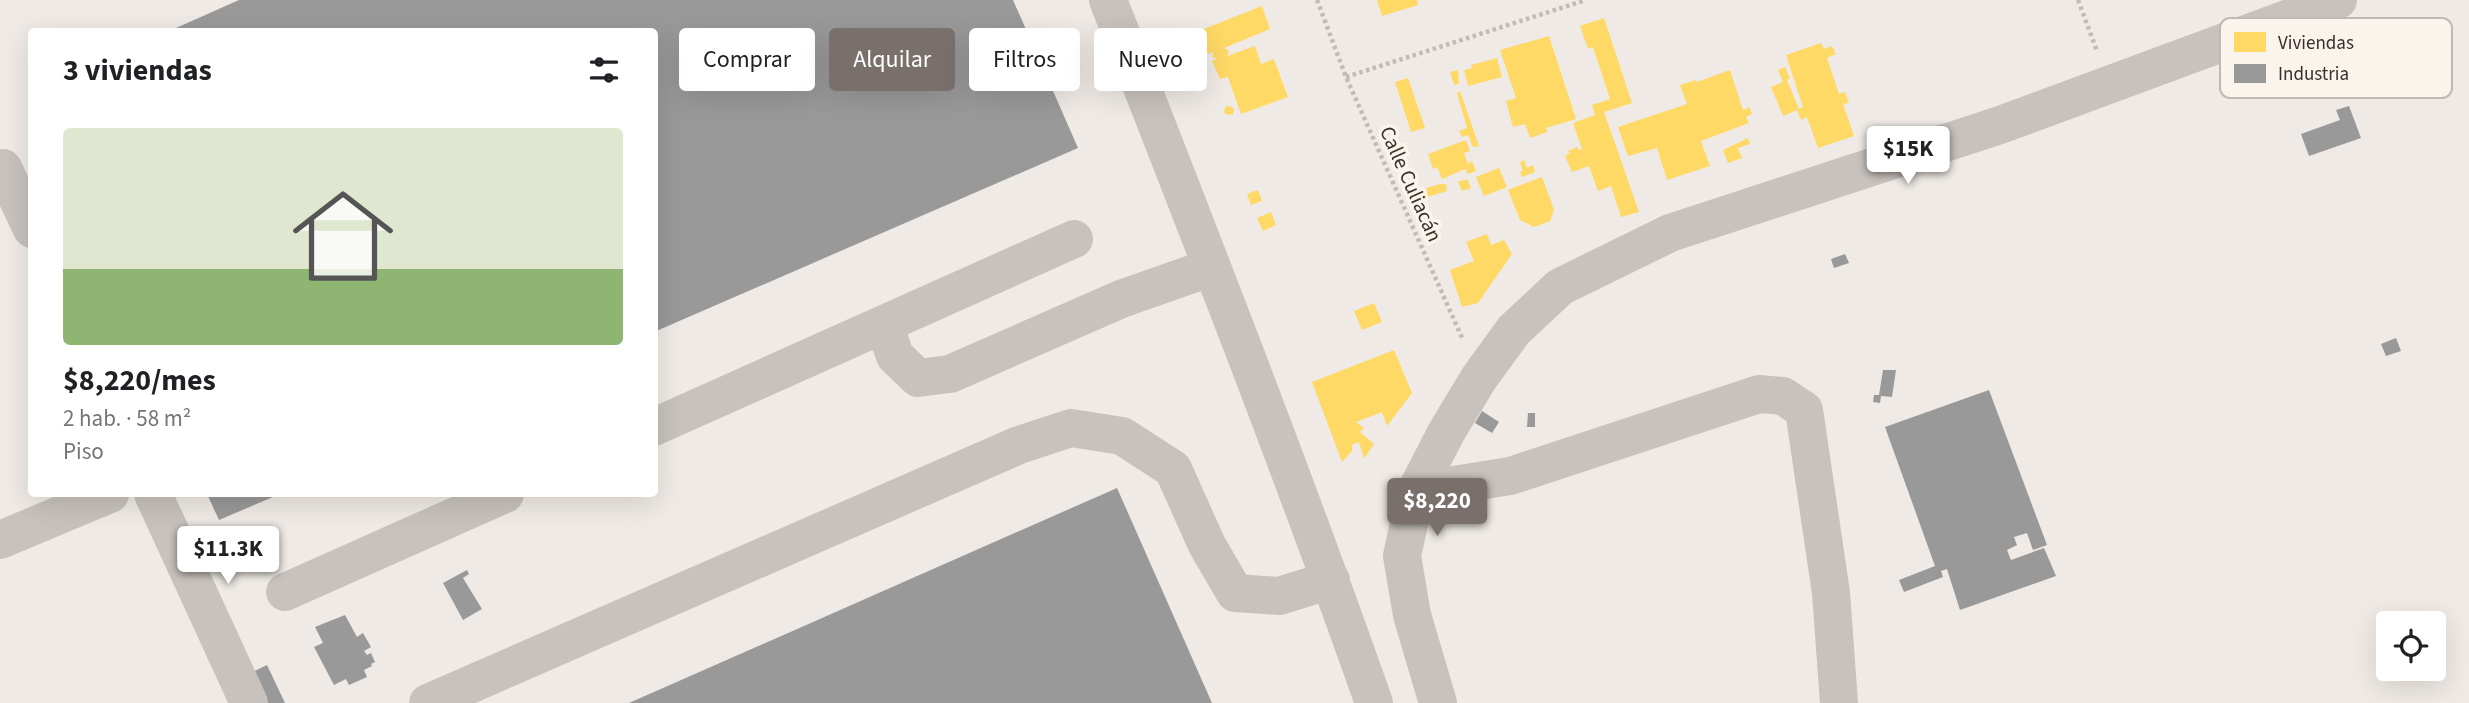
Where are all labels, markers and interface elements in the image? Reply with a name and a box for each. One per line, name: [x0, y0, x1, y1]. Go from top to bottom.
legend: [2220, 18, 2452, 98]
chip: Comprar: [679, 28, 815, 91]
chip: Alquilar: [829, 28, 955, 91]
chip: Filtros: [969, 28, 1080, 91]
chip: Nuevo: [1094, 28, 1207, 91]
text: Viviendas: [2278, 30, 2354, 57]
text: 3 viviendas: [63, 49, 212, 92]
icon: filters: [585, 51, 623, 89]
text: Industria: [2278, 61, 2349, 88]
street label: Calle Culiacán: [1372, 121, 1450, 247]
pin: $15K: [1867, 127, 1949, 186]
text: $15K: [1883, 132, 1933, 165]
icon: home: [280, 173, 406, 299]
text: $8,220/mes: [63, 359, 216, 402]
text: 2 hab. · 58 m²: [63, 402, 191, 435]
text: Piso: [63, 435, 104, 468]
pin: $8,220: [1380, 478, 1494, 538]
text: $8,220: [1403, 484, 1471, 517]
pin: $11.3K: [171, 526, 285, 586]
text: $11.3K: [193, 532, 263, 565]
map controls: [2376, 611, 2446, 681]
button: locate: [2376, 611, 2446, 681]

